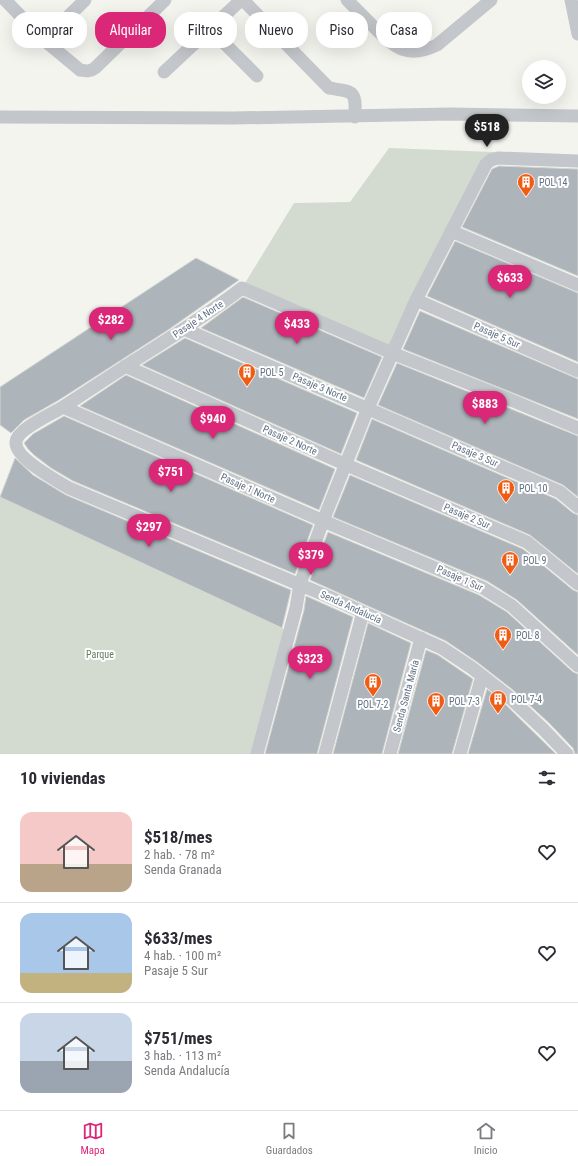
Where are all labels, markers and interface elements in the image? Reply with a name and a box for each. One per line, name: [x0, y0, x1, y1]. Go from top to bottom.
chip: Comprar: [12, 12, 87, 48]
chip: Alquilar: [95, 12, 166, 48]
chip: Filtros: [174, 12, 237, 48]
chip: Nuevo: [245, 12, 308, 48]
chip: Piso: [316, 12, 368, 48]
chip: Casa: [376, 12, 432, 48]
map controls: [522, 60, 566, 104]
button: layers: [522, 60, 566, 104]
pin: $518: [463, 114, 511, 148]
text: $518: [474, 119, 500, 134]
building icon: POL 14: [516, 172, 536, 197]
place label: POL 14: [539, 177, 568, 188]
pin: $633: [486, 265, 534, 299]
text: $633: [497, 270, 523, 285]
street label: Pasaje 4 Norte: [171, 298, 225, 340]
pin: $282: [87, 307, 135, 341]
pin: $433: [273, 311, 321, 345]
text: $282: [98, 312, 124, 327]
text: $433: [284, 316, 310, 331]
street label: Pasaje 5 Sur: [472, 320, 522, 350]
building icon: POL 5: [237, 362, 257, 387]
place label: POL 5: [260, 367, 284, 378]
street label: Pasaje 3 Norte: [291, 371, 349, 404]
pin: $883: [461, 391, 509, 425]
text: $883: [472, 396, 498, 411]
pin: $940: [189, 406, 237, 440]
text: $940: [200, 411, 226, 426]
street label: Pasaje 2 Norte: [261, 423, 319, 457]
street label: Pasaje 3 Sur: [450, 439, 500, 469]
pin: $751: [147, 459, 195, 493]
text: $751: [158, 464, 184, 479]
street label: Pasaje 1 Norte: [219, 471, 277, 505]
building icon: POL 10: [496, 478, 516, 503]
place label: POL 10: [519, 483, 548, 494]
street label: Pasaje 2 Sur: [442, 501, 492, 531]
pin: $297: [125, 514, 173, 548]
text: $297: [136, 519, 162, 534]
pin: $379: [287, 542, 335, 576]
text: $379: [298, 547, 324, 562]
building icon: POL 9: [500, 550, 520, 575]
place label: POL 9: [523, 555, 547, 566]
street label: Pasaje 1 Sur: [435, 563, 485, 593]
street label: Senda Andalucía: [319, 589, 384, 626]
building icon: POL 8: [493, 625, 513, 650]
place label: POL 8: [516, 630, 540, 641]
pin: $323: [286, 646, 334, 680]
park label: Parque: [86, 649, 114, 660]
text: $323: [297, 651, 323, 666]
street label: Senda Santa María: [391, 659, 421, 733]
building icon: POL 7-2: [363, 672, 383, 697]
building icon: POL 7-4: [488, 689, 508, 714]
building icon: POL 7-3: [426, 691, 446, 716]
place label: POL 7-4: [511, 694, 542, 705]
place label: POL 7-3: [449, 696, 480, 707]
place label: POL 7-2: [358, 699, 389, 710]
icon: filters: [536, 767, 558, 789]
text: 10 viviendas: [20, 768, 106, 788]
text: $518/mes: [144, 827, 212, 847]
icon: home: [52, 828, 100, 876]
icon: heart: [536, 841, 558, 863]
text: 2 hab. · 78 m²: [144, 847, 215, 862]
text: Senda Granada: [144, 862, 222, 877]
text: $633/mes: [144, 928, 212, 948]
icon: home: [52, 929, 100, 977]
icon: heart: [536, 942, 558, 964]
text: 4 hab. · 100 m²: [144, 948, 221, 963]
text: Pasaje 5 Sur: [144, 963, 208, 978]
text: $751/mes: [144, 1028, 212, 1048]
icon: home: [52, 1029, 100, 1077]
icon: heart: [536, 1042, 558, 1064]
text: 3 hab. · 113 m²: [144, 1048, 221, 1063]
text: Senda Andalucía: [144, 1063, 230, 1078]
tab: Mapa: [80, 1120, 105, 1157]
tab: Guardados: [266, 1120, 313, 1157]
tab: Inicio: [474, 1120, 498, 1157]

